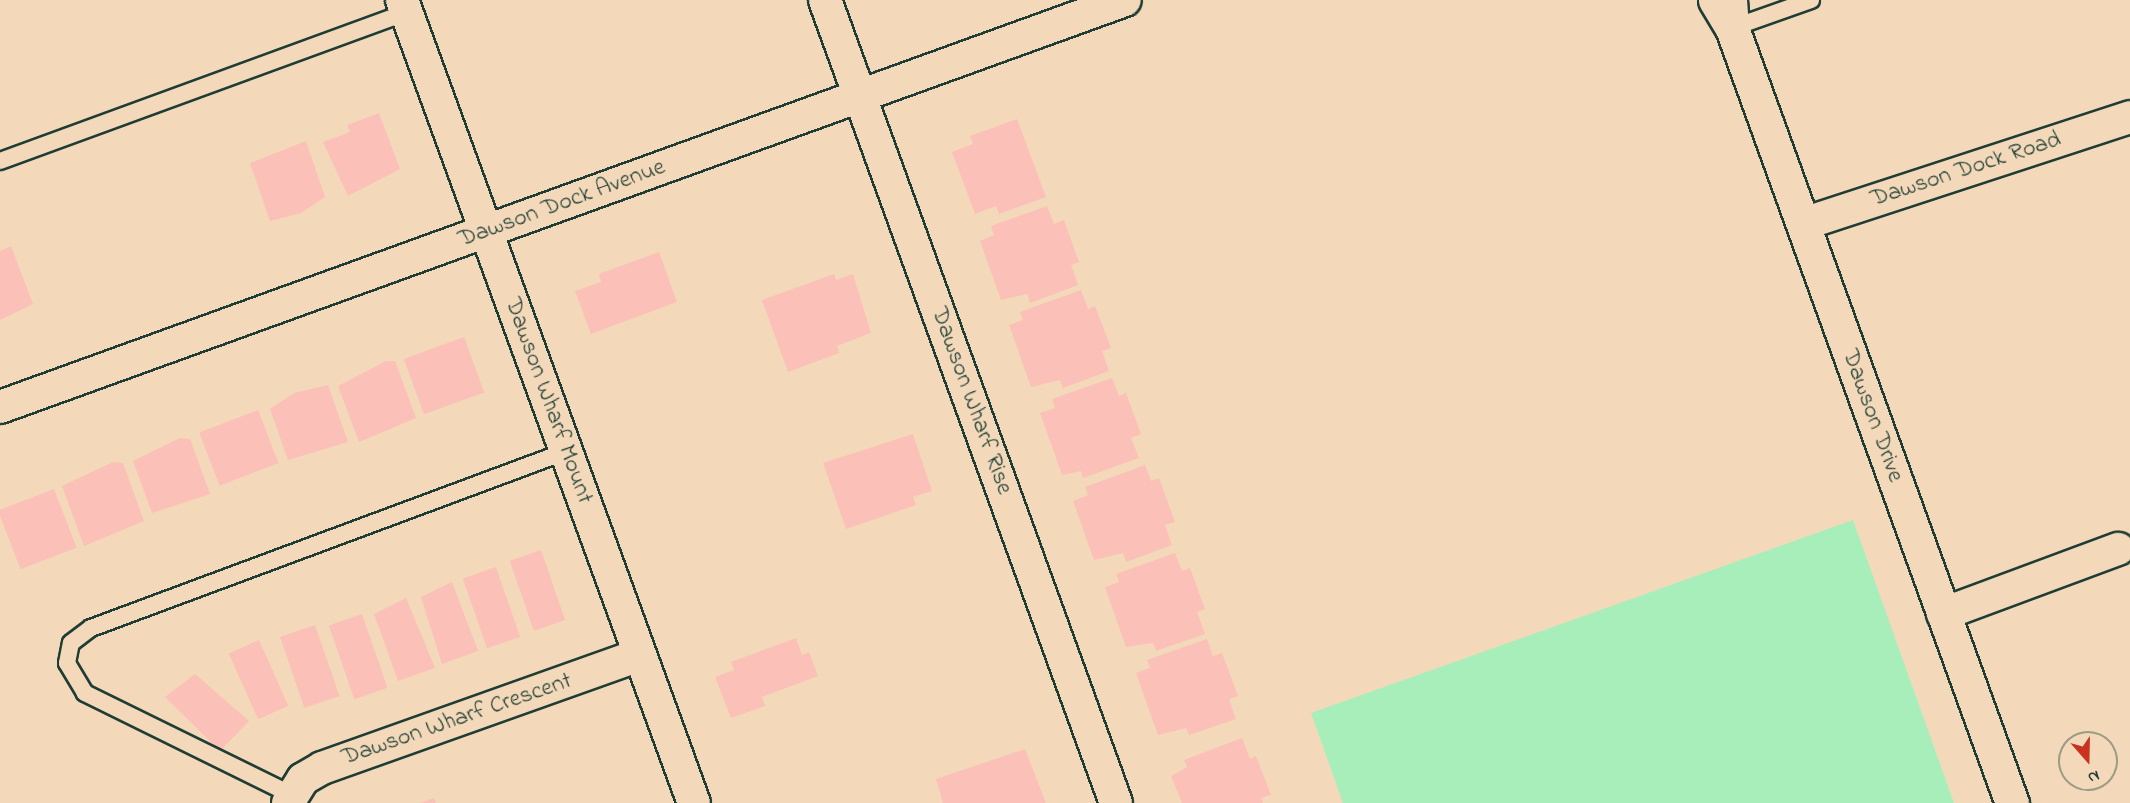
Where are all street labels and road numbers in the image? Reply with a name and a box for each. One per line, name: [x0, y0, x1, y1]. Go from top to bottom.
street label: Dawson Dock Road: [1867, 126, 2065, 214]
street label: Dawson Dock Avenue: [455, 153, 669, 255]
street label: Dawson Wharf Mount: [497, 294, 599, 508]
street label: Dawson Wharf Rise: [924, 304, 1018, 498]
street label: Dawson Drive: [1835, 346, 1909, 486]
street label: Dawson Wharf Crescent: [338, 667, 576, 773]

